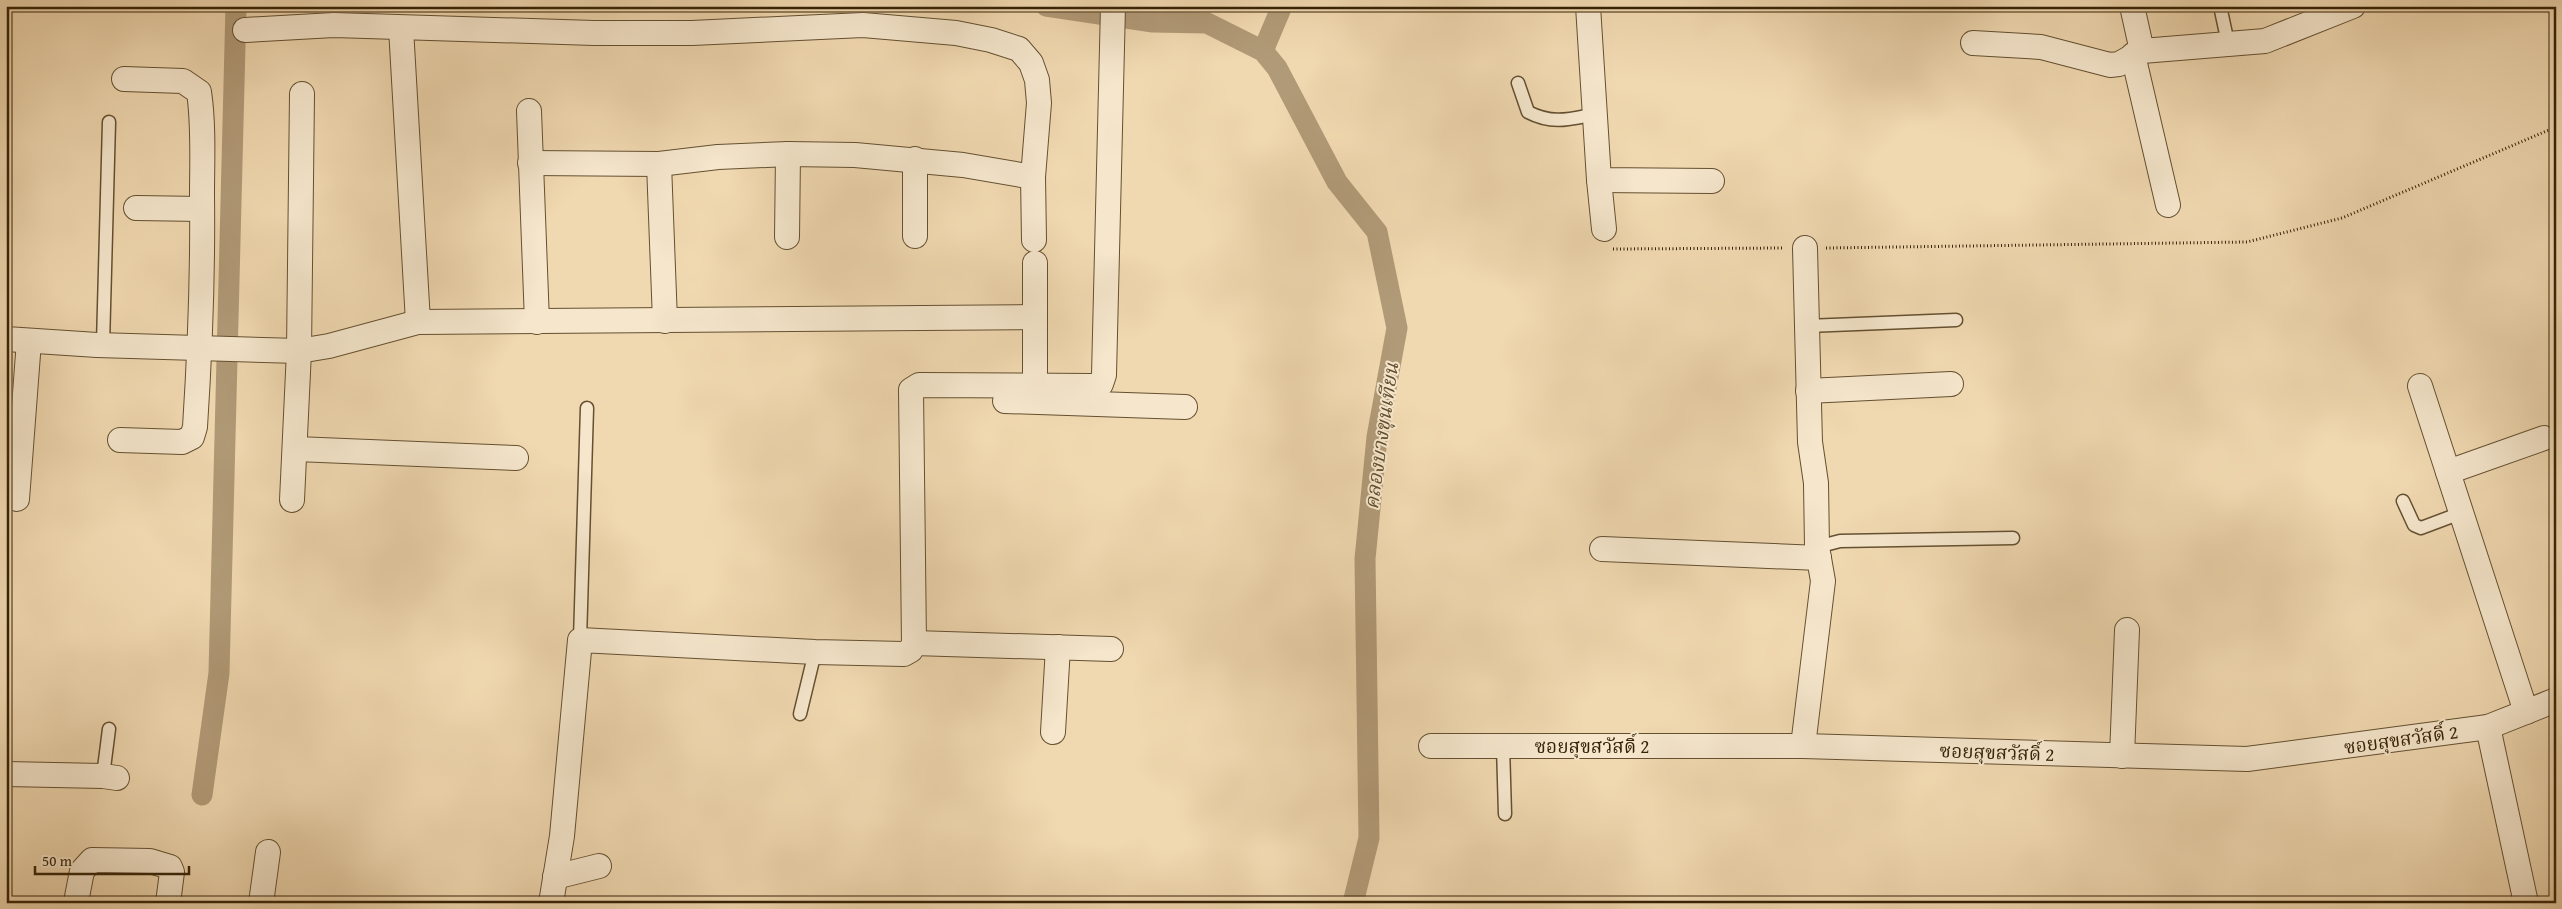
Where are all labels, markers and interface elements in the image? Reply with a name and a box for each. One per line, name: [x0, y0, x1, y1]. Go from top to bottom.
water label: คลองบางขุนเทียน: [1356, 360, 1405, 511]
street label: ซอยสุขสวัสดิ์ 2: [2342, 717, 2460, 761]
street label: ซอยสุขสวัสดิ์ 2: [1535, 732, 1649, 760]
street label: ซอยสุขสวัสดิ์ 2: [1939, 736, 2055, 768]
scale bar: [35, 844, 189, 876]
text: 50 m: [42, 850, 73, 871]

